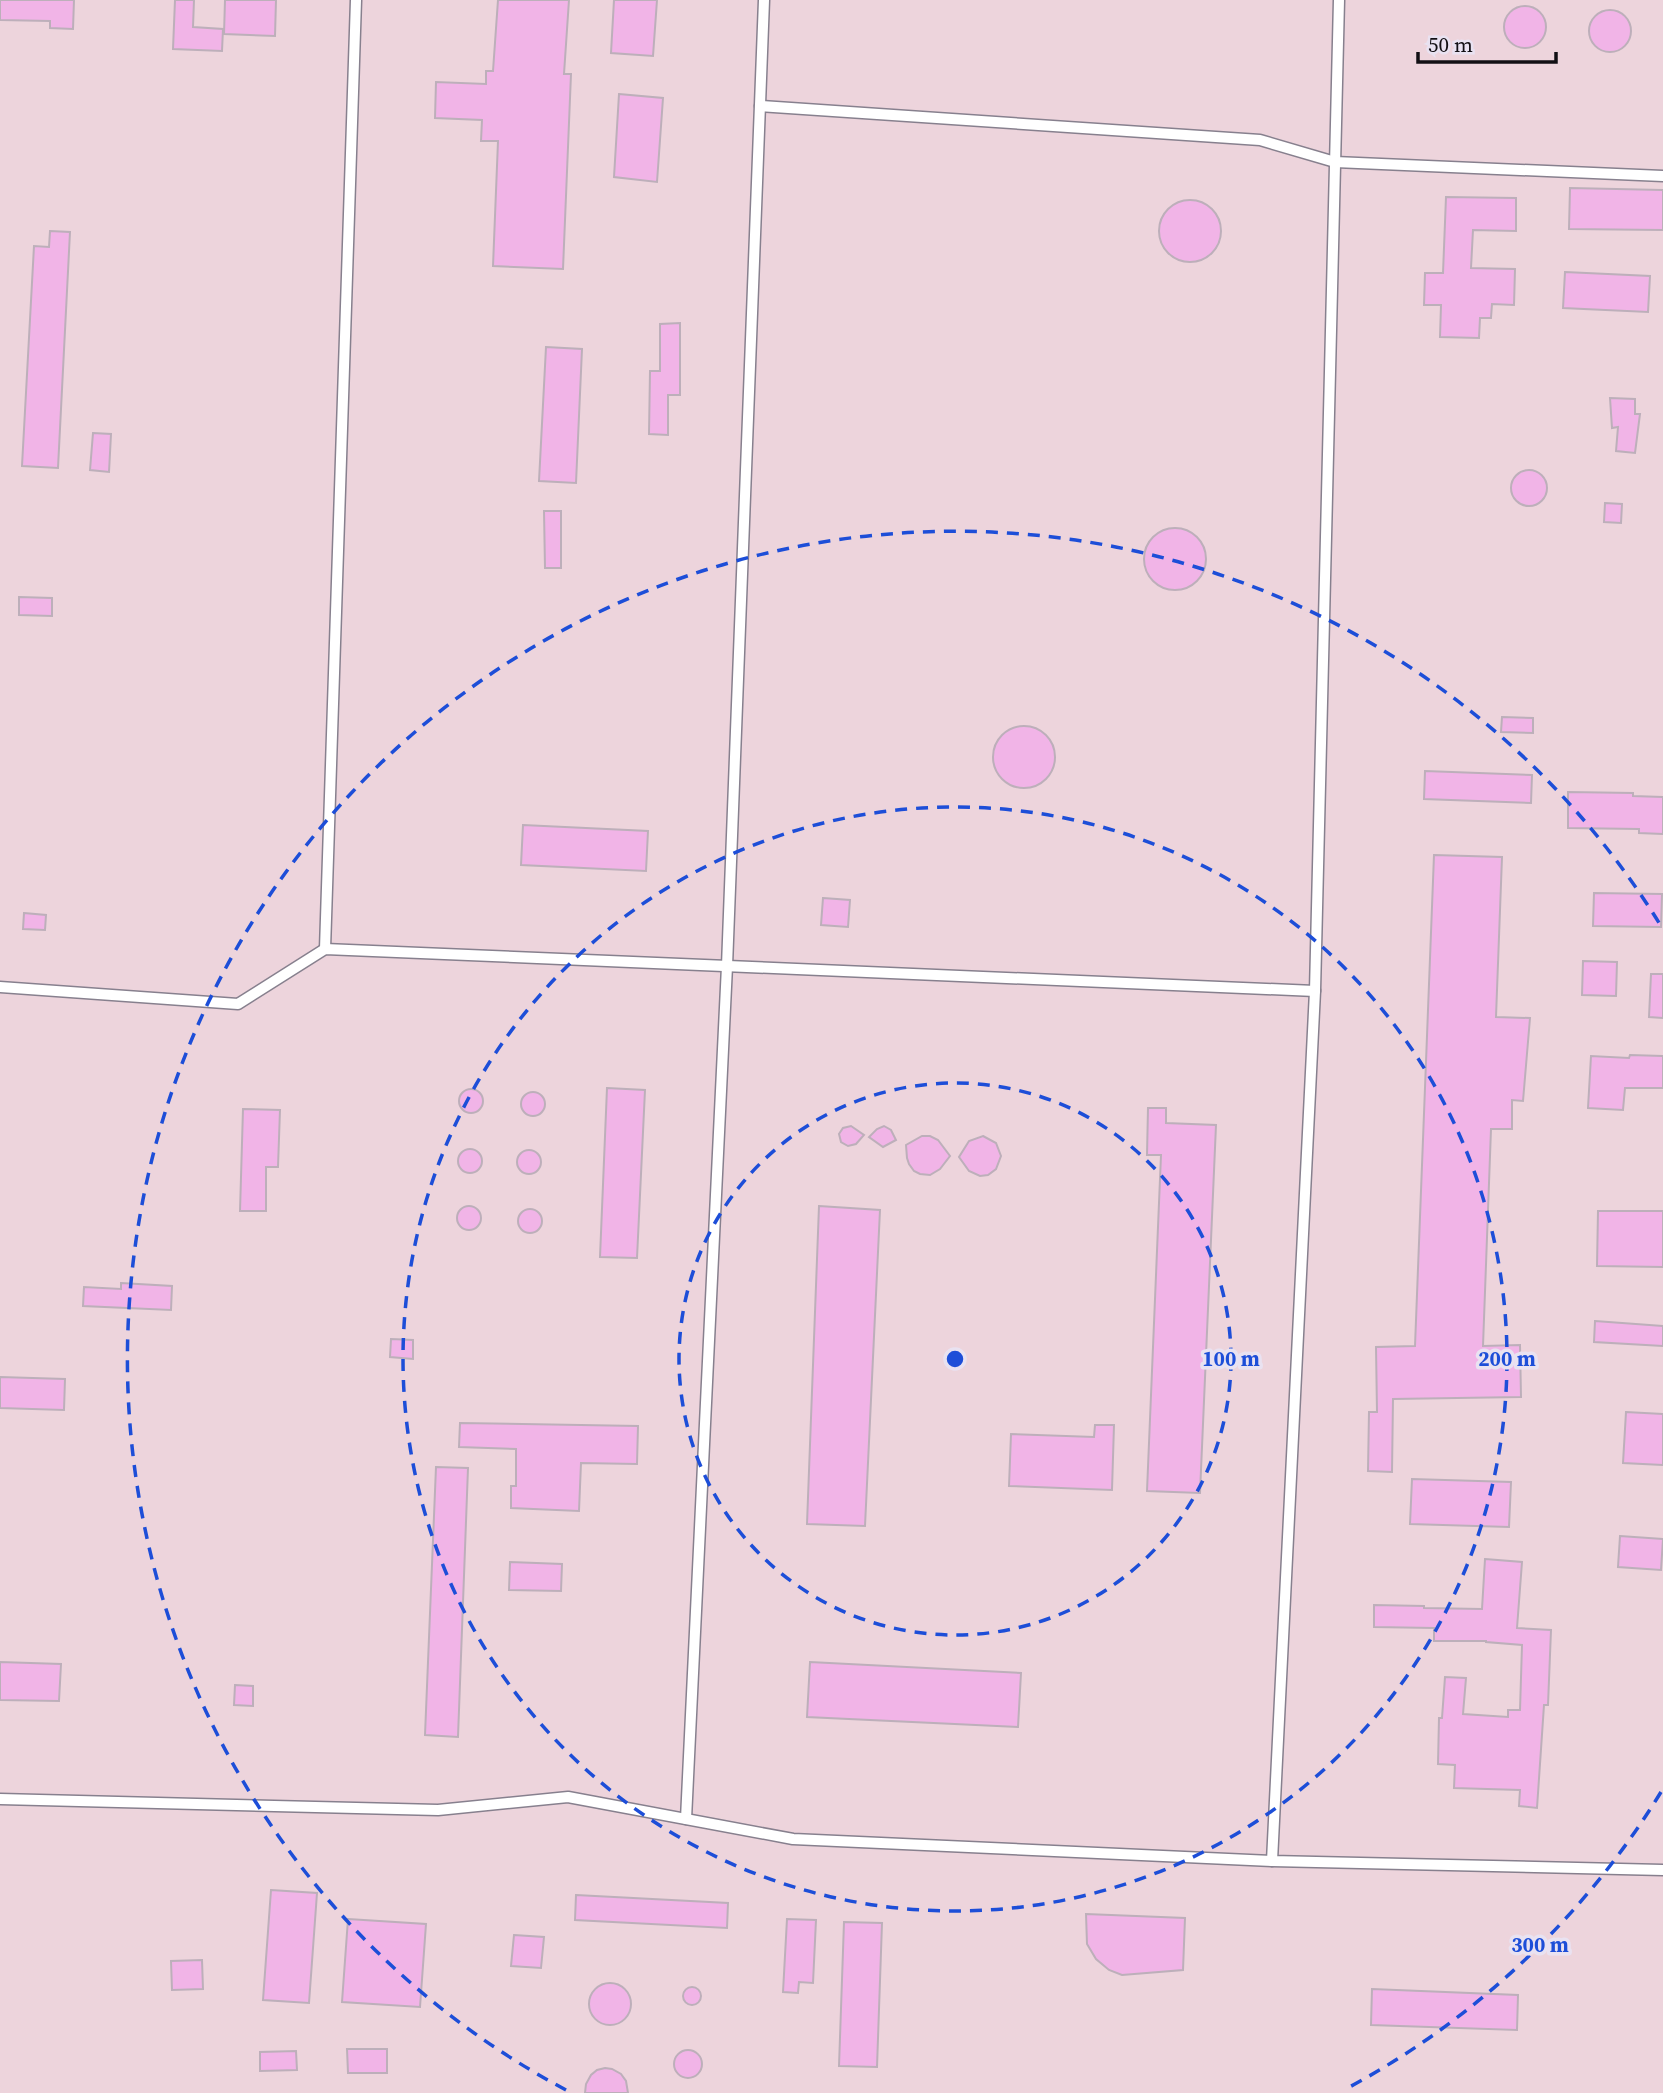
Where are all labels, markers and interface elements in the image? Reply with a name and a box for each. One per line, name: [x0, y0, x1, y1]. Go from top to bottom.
scale bar: [1418, 21, 1556, 65]
text: 50 m: [1428, 30, 1473, 59]
text: 100 m: [1202, 1344, 1260, 1373]
text: 200 m: [1478, 1344, 1536, 1373]
centre of rings: [943, 1347, 967, 1371]
text: 300 m: [1511, 1930, 1569, 1959]

